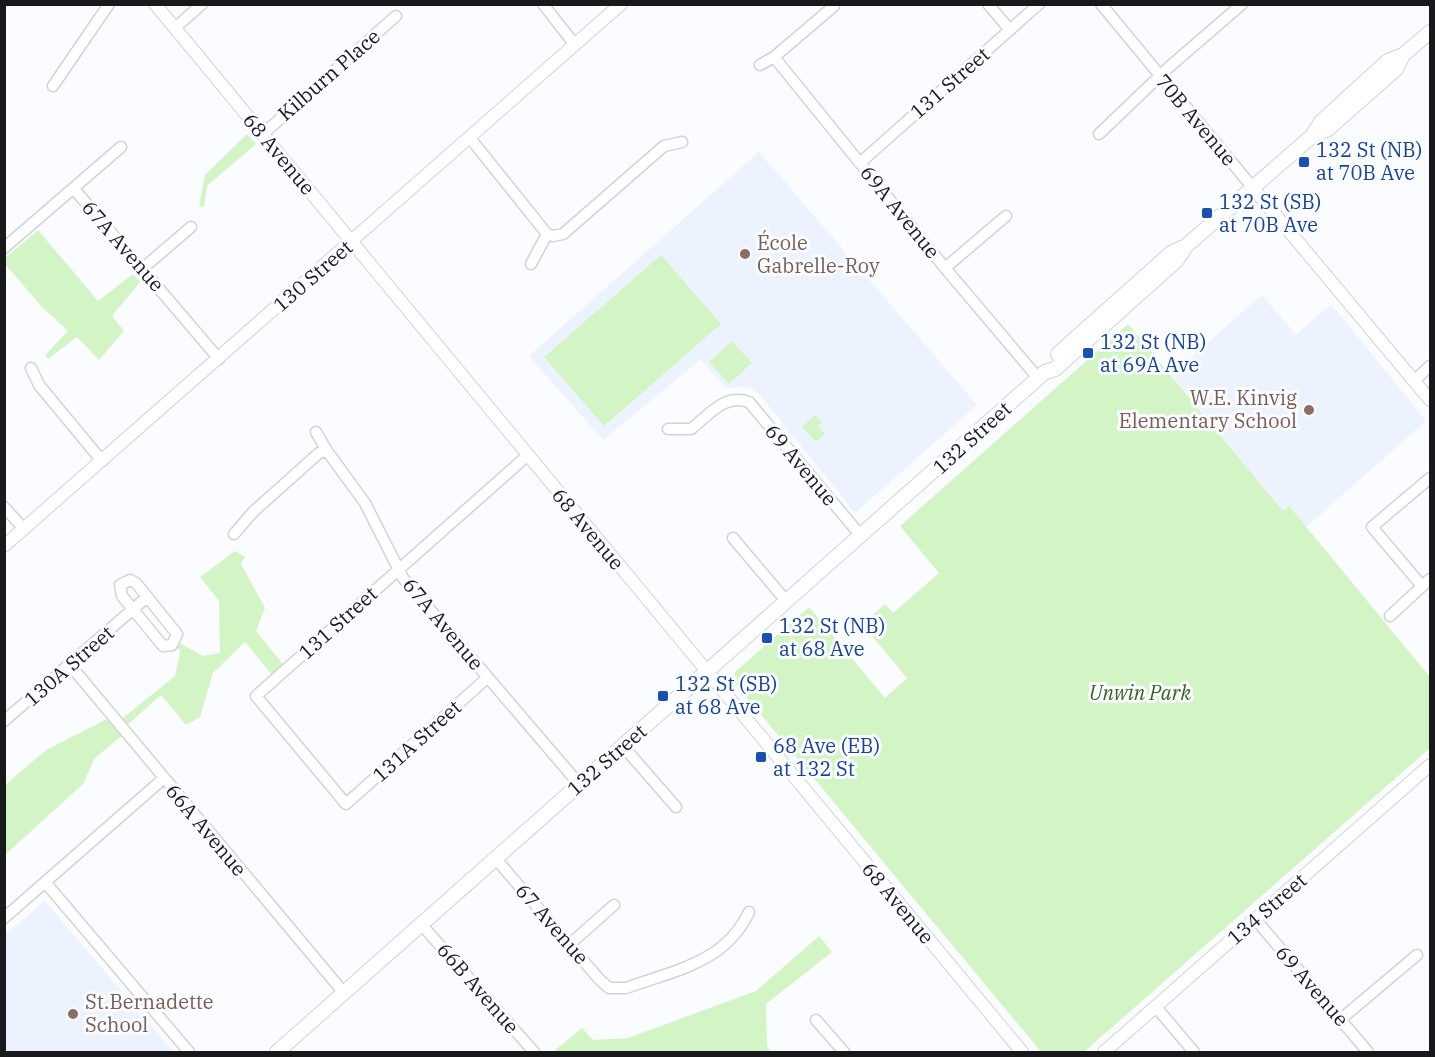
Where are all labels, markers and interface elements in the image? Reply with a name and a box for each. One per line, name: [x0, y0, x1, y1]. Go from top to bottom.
street label: Kilburn Place: [272, 23, 386, 127]
street label: 131 Street: [904, 41, 995, 125]
street label: 70B Avenue: [1150, 68, 1243, 171]
street label: 68 Avenue: [237, 107, 322, 200]
place label: 132 St (NB) at 70B Ave: [1316, 136, 1422, 186]
marker: 132 St (NB) at 70B Ave: [1297, 155, 1311, 169]
street label: 69A Avenue: [854, 159, 946, 264]
place label: 132 St (SB) at 70B Ave: [1219, 188, 1321, 238]
street label: 67A Avenue: [76, 194, 171, 297]
marker: 132 St (SB) at 70B Ave: [1200, 206, 1214, 220]
place label: École Gabrelle-Roy: [757, 229, 880, 279]
street label: 130 Street: [267, 234, 358, 318]
marker: École Gabrelle-Roy: [738, 247, 752, 261]
place label: 132 St (NB) at 69A Ave: [1100, 328, 1206, 378]
marker: 132 St (NB) at 69A Ave: [1081, 346, 1095, 360]
place label: W.E. Kinvig Elementary School: [1119, 384, 1297, 434]
street label: 132 Street: [927, 395, 1017, 480]
marker: W.E. Kinvig Elementary School: [1302, 403, 1316, 417]
street label: 69 Avenue: [759, 418, 844, 511]
street label: 68 Avenue: [546, 482, 631, 575]
street label: 67A Avenue: [397, 572, 490, 676]
street label: 131 Street: [293, 580, 383, 665]
place label: 132 St (NB) at 68 Ave: [779, 612, 885, 662]
street label: 130A Street: [18, 619, 119, 712]
marker: 132 St (NB) at 68 Ave: [760, 631, 774, 645]
place label: 132 St (SB) at 68 Ave: [675, 670, 777, 720]
park label: Unwin Park: [1089, 679, 1191, 706]
marker: 132 St (SB) at 68 Ave: [656, 689, 670, 703]
street label: 131A Street: [367, 694, 467, 788]
street label: 132 Street: [561, 718, 652, 802]
place label: 68 Ave (EB) at 132 St: [773, 732, 880, 782]
marker: 68 Ave (EB) at 132 St: [754, 750, 768, 764]
street label: 66A Avenue: [160, 778, 253, 882]
street label: 68 Avenue: [856, 856, 941, 949]
street label: 134 Street: [1221, 867, 1312, 951]
street label: 67 Avenue: [510, 877, 595, 970]
street label: 66B Avenue: [431, 936, 525, 1039]
street label: 69 Avenue: [1270, 939, 1355, 1032]
place label: St.Bernadette School: [85, 988, 214, 1038]
marker: St.Bernadette School: [66, 1007, 80, 1021]

